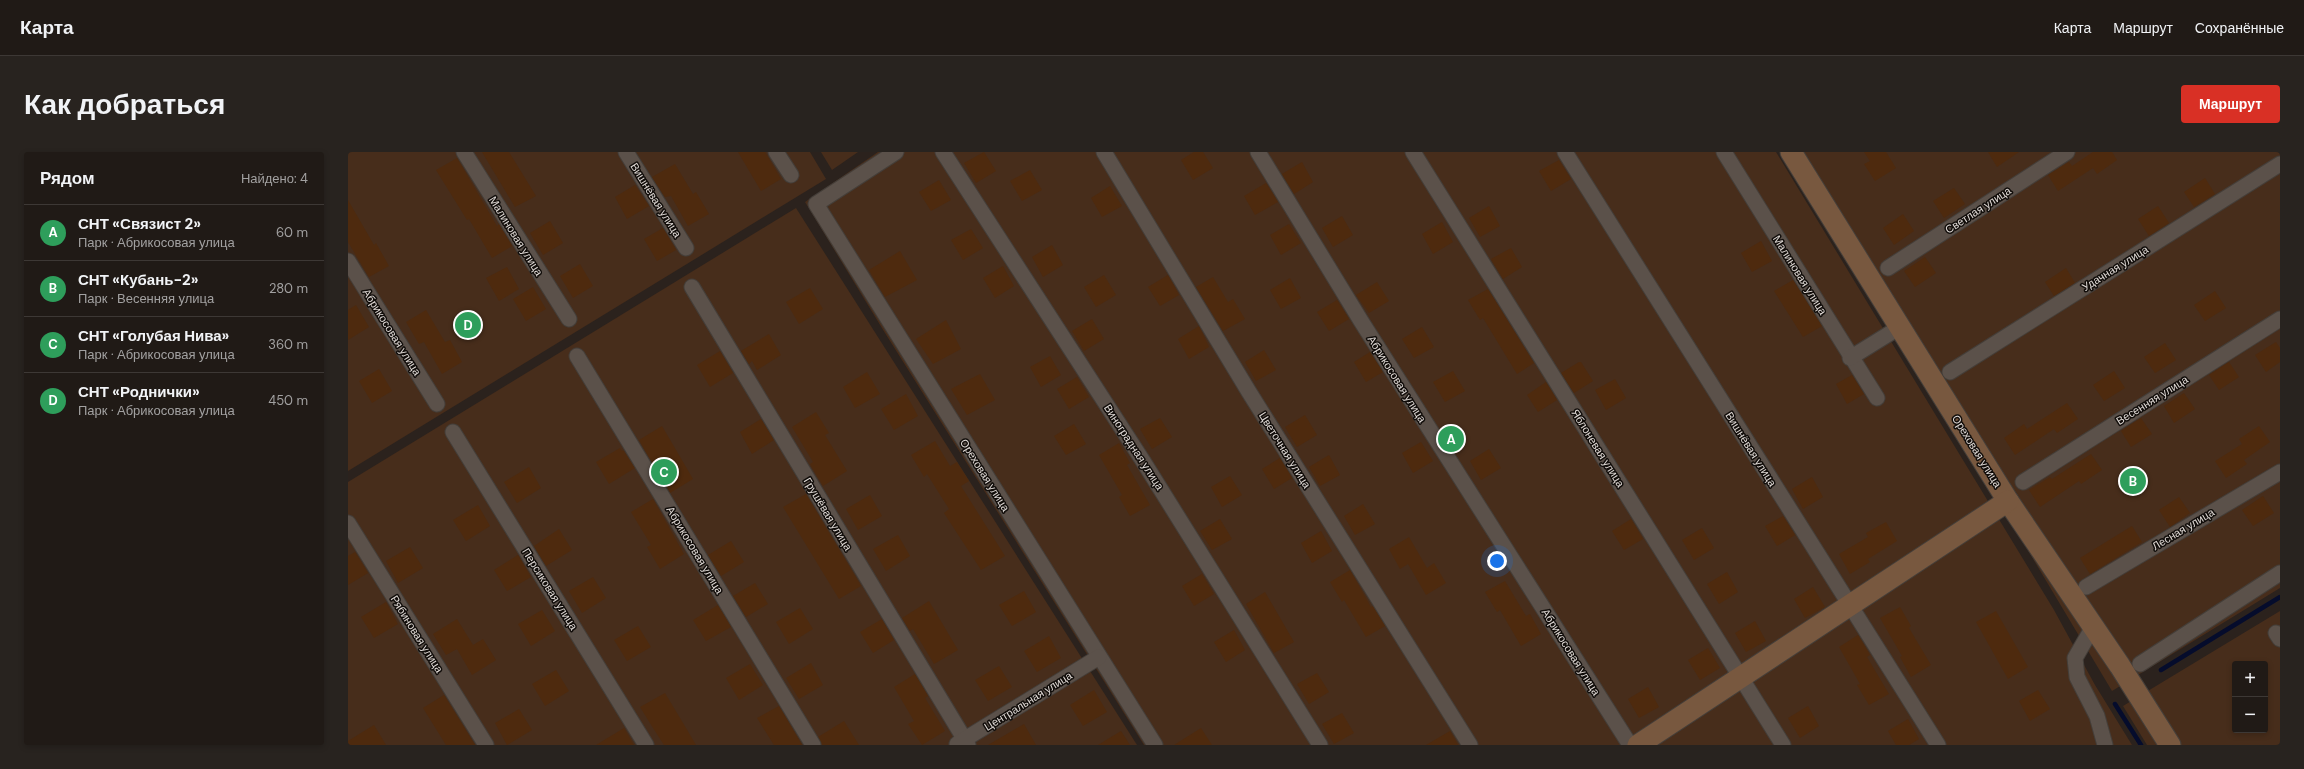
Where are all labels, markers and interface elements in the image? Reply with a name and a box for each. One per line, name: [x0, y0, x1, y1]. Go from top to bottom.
text: Карта: [20, 15, 74, 40]
text: Карта: [2054, 19, 2091, 37]
text: Маршрут: [2113, 19, 2173, 37]
text: Сохранённые: [2195, 19, 2284, 37]
button: Маршрут: [2181, 85, 2280, 123]
text: Как добраться: [24, 86, 225, 123]
street label: Вишнёвая улица: [627, 160, 685, 241]
text: Рядом: [40, 167, 95, 189]
text: Найдено: 4: [241, 170, 308, 187]
street label: Светлая улица: [1942, 183, 2014, 237]
street label: Малиновая улица: [486, 194, 547, 279]
text: СНТ «Связист 2»: [78, 214, 201, 234]
text: A: [48, 224, 58, 241]
text: 60 m: [276, 224, 308, 241]
street label: Малиновая улица: [1770, 233, 1831, 318]
text: Парк · Абрикосовая улица: [78, 234, 235, 251]
street label: Удачная улица: [2079, 242, 2151, 294]
text: СНТ «Кубань-2»: [78, 270, 198, 290]
text: B: [49, 280, 57, 297]
text: 280 m: [269, 280, 308, 297]
street label: Абрикосовая улица: [360, 286, 425, 379]
text: Парк · Весенняя улица: [78, 290, 214, 307]
pin: D: [455, 310, 481, 340]
text: СНТ «Голубая Нива»: [78, 326, 229, 346]
street label: Абрикосовая улица: [1365, 333, 1430, 426]
text: C: [48, 336, 58, 353]
text: 360 m: [268, 336, 308, 353]
text: Парк · Абрикосовая улица: [78, 346, 235, 363]
street label: Весенняя улица: [2113, 372, 2191, 428]
text: СНТ «Роднички»: [78, 382, 200, 402]
text: D: [48, 392, 58, 409]
text: 450 m: [268, 392, 308, 409]
street label: Виноградная улица: [1101, 401, 1167, 493]
text: Парк · Абрикосовая улица: [78, 402, 235, 419]
street label: Яблоневая улица: [1568, 406, 1628, 490]
street label: Цветочная улица: [1256, 409, 1315, 492]
street label: Вишнёвая улица: [1722, 409, 1780, 490]
street label: Ореховая улица: [1949, 412, 2005, 491]
pin: A: [1438, 424, 1464, 454]
street label: Ореховая улица: [957, 436, 1013, 515]
pin: C: [651, 457, 677, 487]
pin: B: [2120, 466, 2146, 496]
street label: Грушёвая улица: [801, 475, 856, 554]
street label: Абрикосовая улица: [663, 504, 727, 597]
street label: Лесная улица: [2149, 504, 2217, 553]
street label: Персиковая улица: [519, 546, 581, 633]
your location: [1487, 551, 1507, 571]
street label: Рябиновая улица: [388, 593, 447, 676]
street label: Абрикосовая улица: [1539, 606, 1604, 699]
map controls: [2232, 661, 2268, 733]
button: +: [2232, 661, 2268, 697]
street label: Центральная улица: [981, 668, 1075, 734]
button: −: [2232, 697, 2268, 733]

